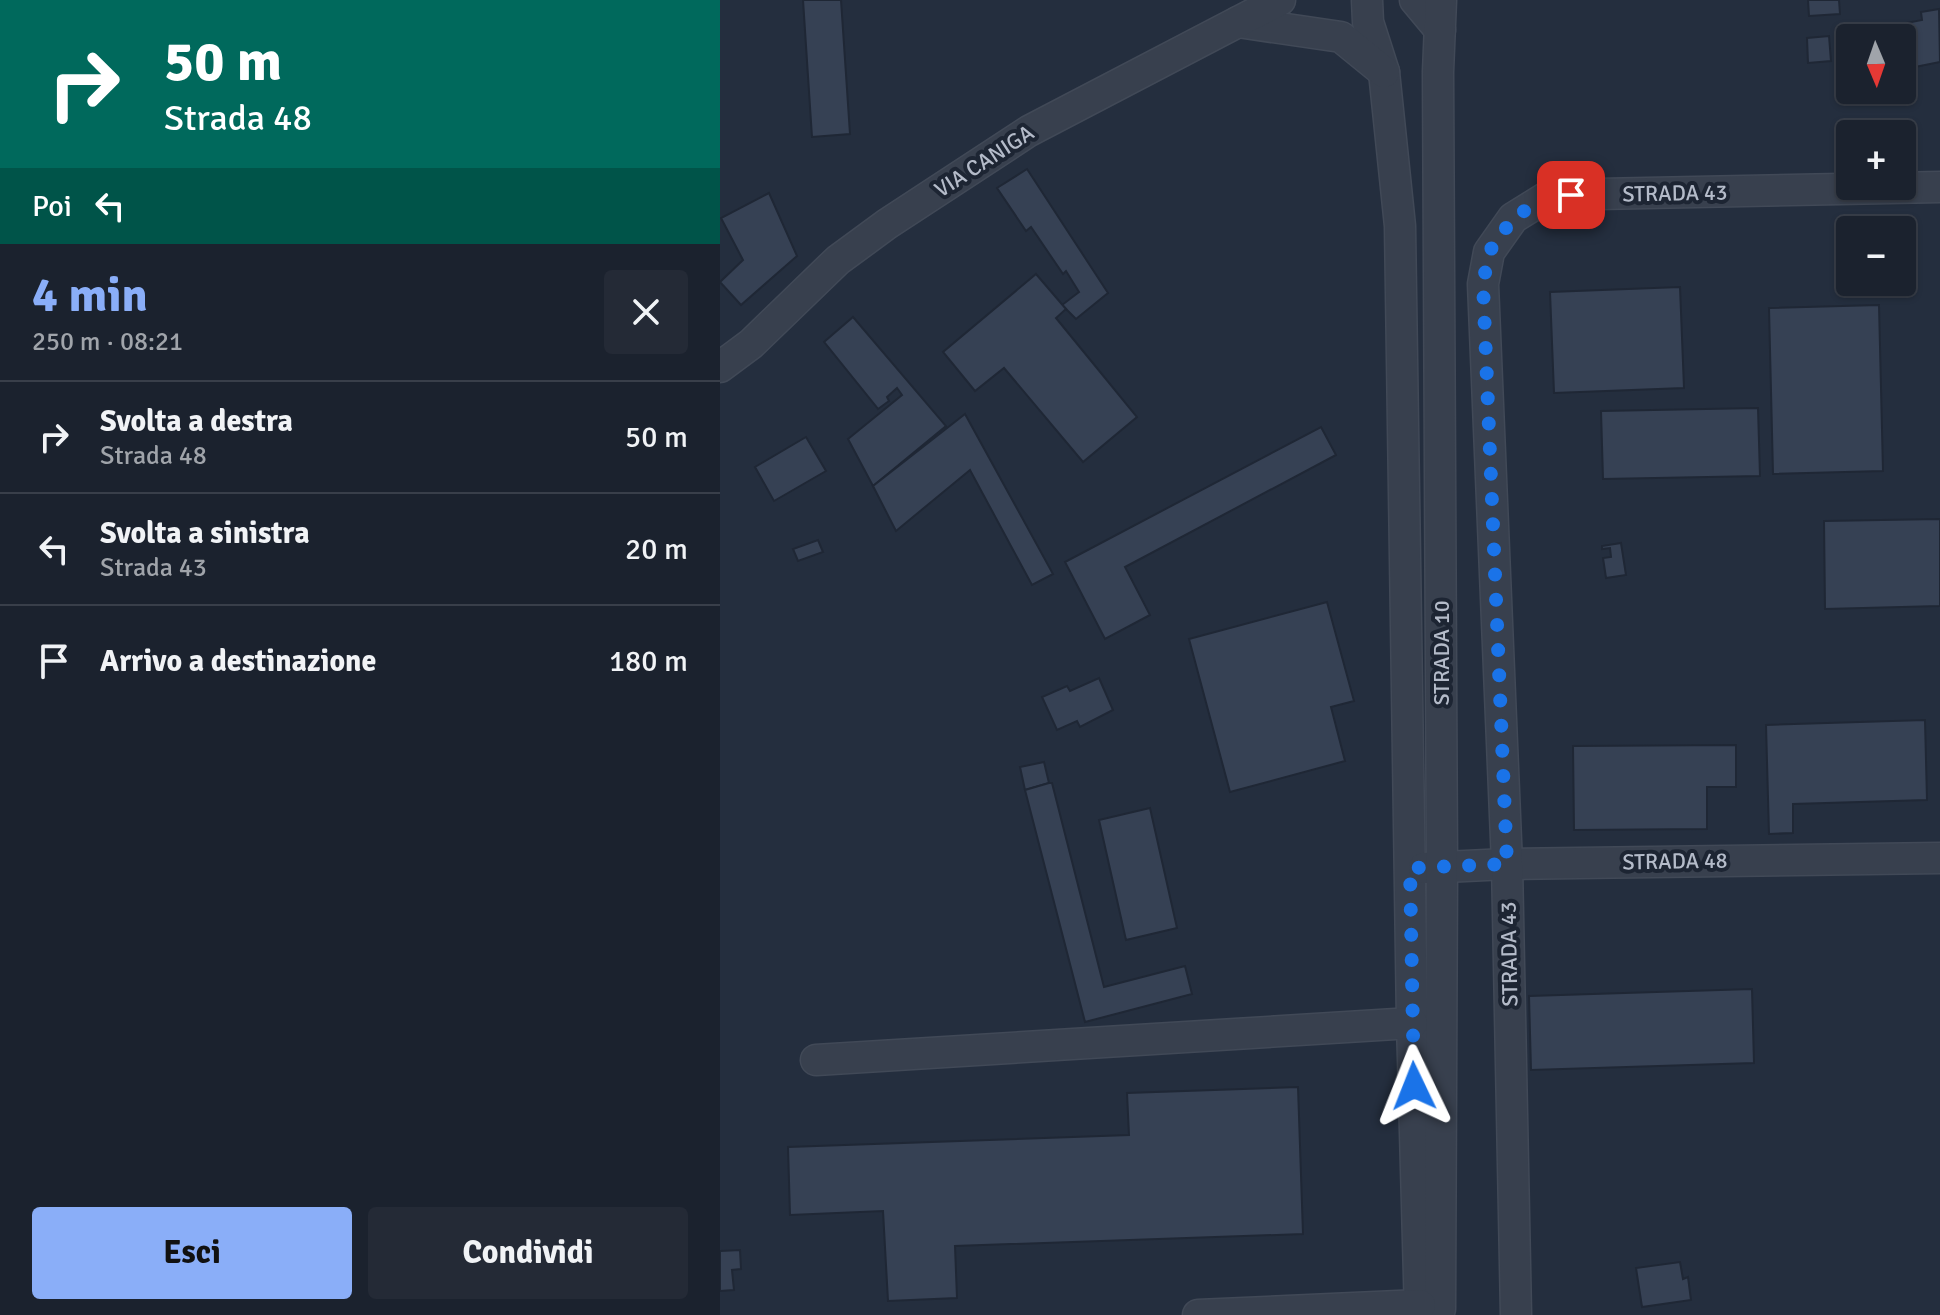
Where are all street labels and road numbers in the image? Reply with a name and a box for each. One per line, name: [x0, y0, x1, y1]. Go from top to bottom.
street label: VIA CANIGA: [929, 119, 1039, 203]
street label: STRADA 43: [1622, 179, 1728, 207]
street label: STRADA 10: [1428, 600, 1455, 706]
street label: STRADA 48: [1622, 847, 1728, 875]
street label: STRADA 43: [1495, 901, 1523, 1007]

